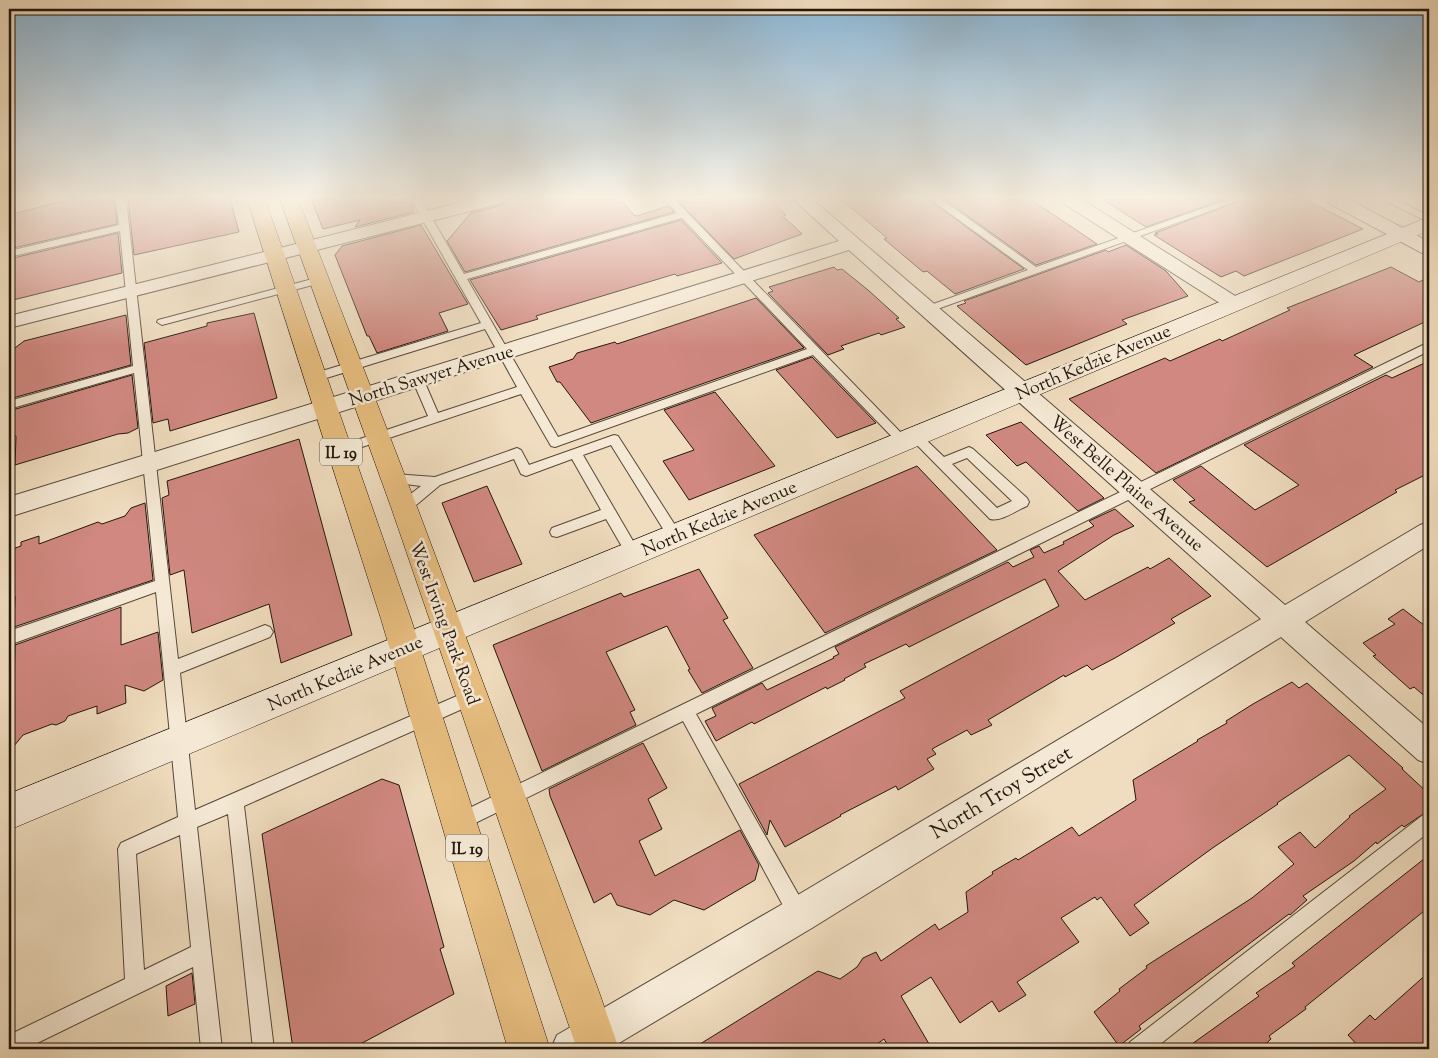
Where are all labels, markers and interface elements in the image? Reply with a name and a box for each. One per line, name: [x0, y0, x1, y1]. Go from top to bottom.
street label: North Kedzie Avenue: [1012, 319, 1175, 408]
street label: North Sawyer Avenue: [346, 339, 517, 414]
street label: West Belle Plaine Avenue: [1043, 410, 1208, 559]
road number: IL 19: [320, 438, 362, 466]
street label: North Kedzie Avenue: [638, 475, 801, 564]
street label: West Irving Park Road: [401, 538, 485, 709]
street label: North Kedzie Avenue: [264, 630, 427, 719]
street label: North Troy Street: [925, 739, 1079, 848]
road number: IL 19: [446, 834, 488, 861]

